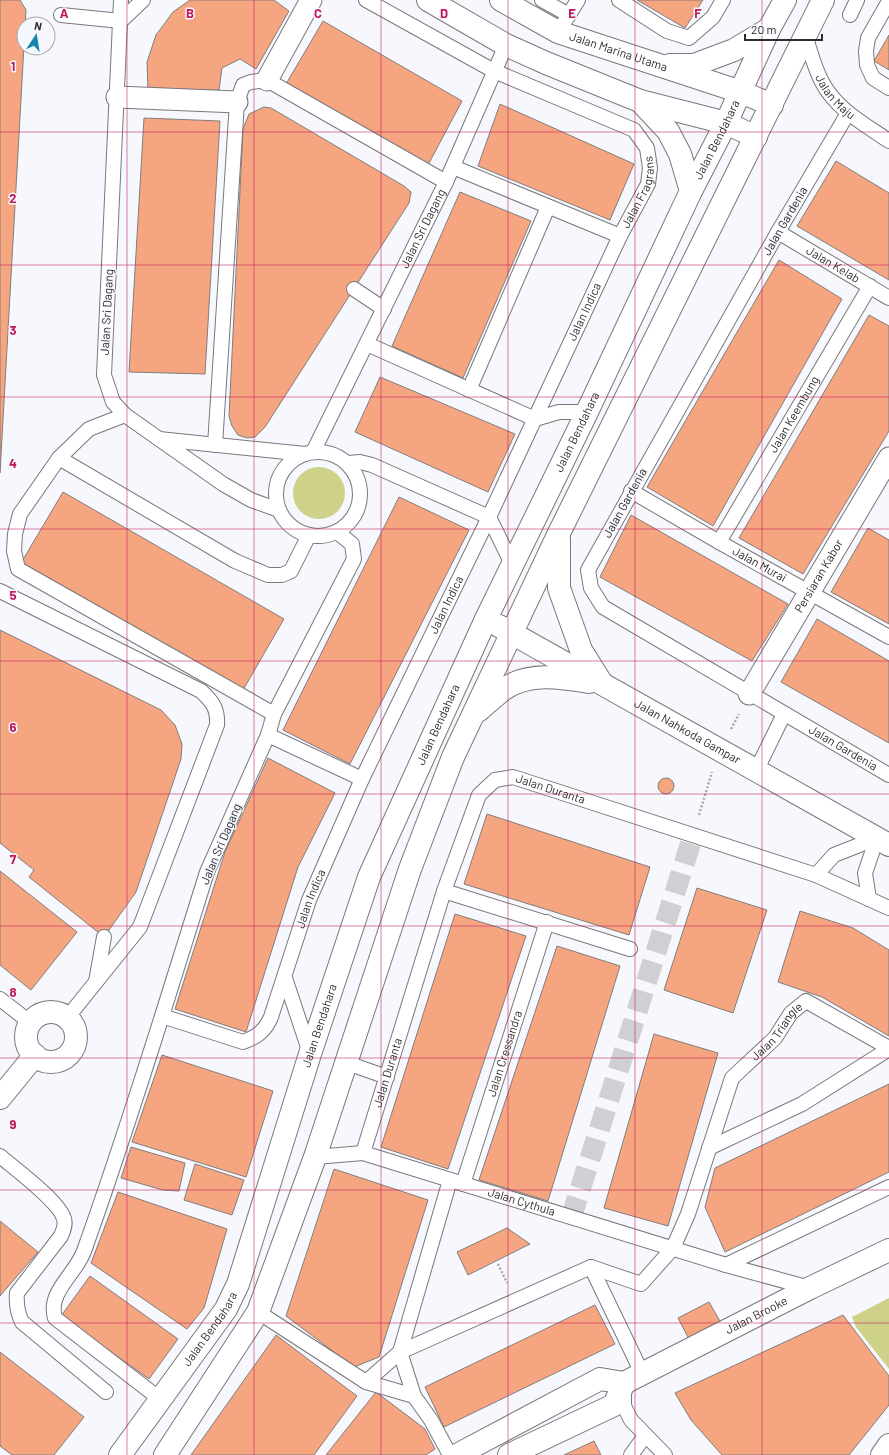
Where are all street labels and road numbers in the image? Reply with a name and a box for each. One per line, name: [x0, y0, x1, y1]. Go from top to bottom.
street label: Jalan Marina Utama: [568, 28, 670, 73]
street label: Jalan Maju: [813, 72, 858, 122]
street label: Jalan Bendahara: [690, 97, 742, 181]
street label: Jalan Fragrans: [618, 155, 656, 230]
street label: Jalan Gardenia: [759, 184, 809, 257]
street label: Jalan Sri Dagang: [397, 186, 448, 270]
street label: Jalan Kelab: [804, 243, 863, 285]
street label: Jalan Sri Dagang: [97, 268, 115, 356]
street label: Jalan Indica: [564, 280, 603, 343]
street label: Jalan Keembung: [765, 373, 821, 455]
street label: Jalan Bendahara: [551, 389, 601, 474]
street label: Jalan Gardenia: [599, 465, 649, 540]
street label: Persiaran Kabor: [791, 536, 846, 615]
street label: Jalan Murai: [731, 543, 789, 584]
street label: Jalan Indica: [426, 573, 465, 636]
street label: Jalan Bendahara: [413, 682, 462, 767]
street label: Jalan Nahkoda Gampar: [632, 696, 744, 767]
street label: Jalan Gardenia: [807, 722, 880, 773]
street label: Jalan Duranta: [514, 770, 587, 806]
street label: Jalan Sri Dagang: [197, 801, 243, 886]
street label: Jalan Indica: [292, 867, 328, 930]
street label: Jalan Bendahara: [298, 982, 339, 1069]
street label: Jalan Triangle: [747, 999, 805, 1063]
street label: Jalan Cressandra: [484, 1008, 524, 1098]
street label: Jalan Duranta: [370, 1036, 404, 1109]
street label: Jalan Cythula: [486, 1184, 557, 1218]
street label: Jalan Bendahara: [179, 1289, 239, 1368]
street label: Jalan Brooke: [723, 1293, 789, 1336]

